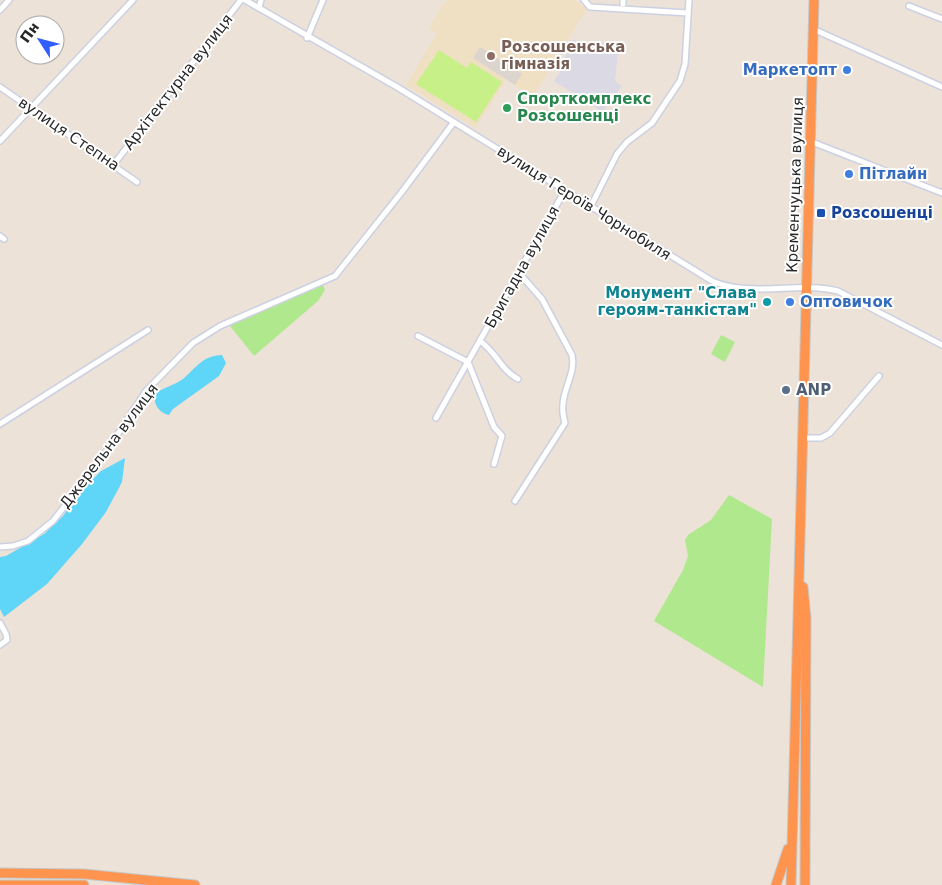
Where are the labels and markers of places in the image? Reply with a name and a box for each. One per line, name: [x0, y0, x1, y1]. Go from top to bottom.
place label: Розсошенська гімназія: [501, 38, 625, 73]
marker: Розсошенська гімназія: [485, 50, 497, 62]
place label: Маркетопт: [743, 61, 837, 79]
marker: Маркетопт: [841, 64, 853, 76]
place label: Спорткомплекс Розсошенці: [517, 90, 651, 125]
marker: Спорткомплекс Розсошенці: [501, 102, 513, 114]
place label: Пітлайн: [859, 165, 927, 183]
marker: Пітлайн: [843, 168, 855, 180]
place label: Розсошенці: [831, 204, 933, 222]
marker: Розсошенці: [815, 207, 827, 219]
place label: Монумент "Слава героям-танкістам": [598, 284, 757, 319]
place label: Оптовичок: [800, 293, 893, 311]
marker: Монумент "Слава героям-танкістам": [761, 296, 773, 308]
marker: Оптовичок: [784, 296, 796, 308]
place label: ANP: [796, 381, 831, 399]
marker: ANP: [780, 384, 792, 396]

